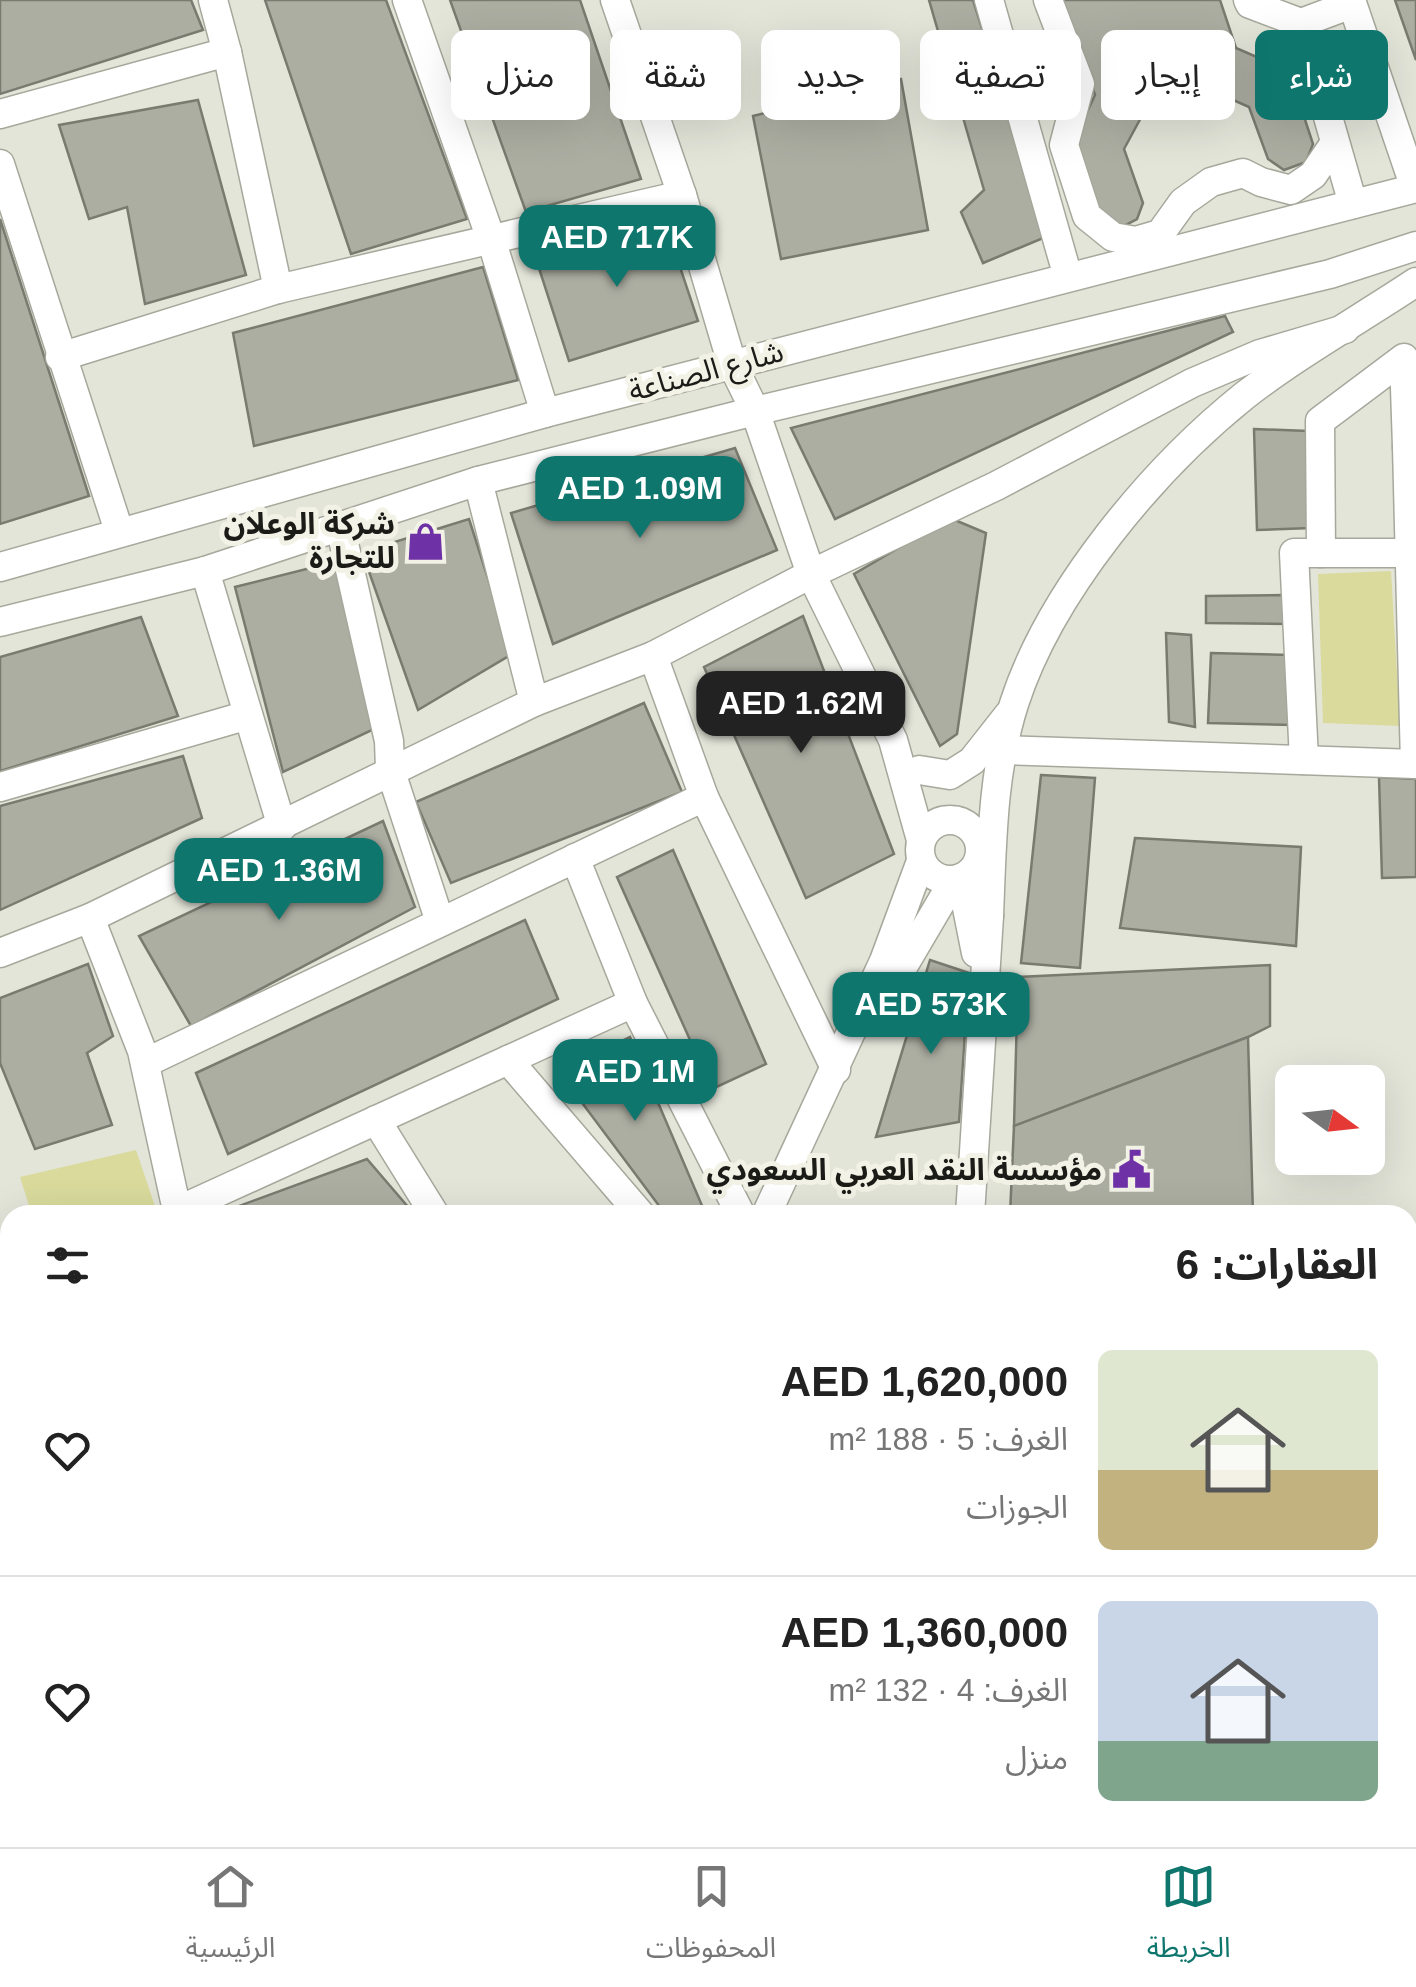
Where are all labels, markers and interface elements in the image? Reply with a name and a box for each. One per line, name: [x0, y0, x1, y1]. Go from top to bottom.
chip: منزل: [451, 30, 590, 120]
chip: شقة: [610, 30, 741, 120]
chip: جديد: [761, 30, 900, 120]
chip: تصفية: [920, 30, 1081, 120]
chip: إيجار: [1101, 30, 1235, 120]
chip: شراء: [1255, 30, 1388, 120]
pin: AED 717K: [514, 205, 720, 290]
text: AED 717K: [541, 219, 693, 255]
street label: شارع الصناعة: [625, 334, 788, 413]
pin: AED 1.09M: [526, 456, 754, 541]
text: AED 1.09M: [557, 470, 723, 506]
place label: شركة الوعلان للتجارة: [223, 507, 395, 575]
shop icon: شركة الوعلان للتجارة: [404, 520, 446, 562]
pin: AED 1.62M: [687, 671, 915, 756]
text: AED 1.62M: [718, 685, 884, 721]
pin: AED 1.36M: [165, 838, 393, 923]
text: AED 1.36M: [196, 852, 362, 888]
pin: AED 573K: [828, 972, 1034, 1057]
text: AED 573K: [855, 986, 1007, 1022]
pin: AED 1M: [554, 1039, 716, 1124]
text: AED 1M: [575, 1053, 695, 1089]
north arrow: [1275, 1065, 1385, 1175]
map controls: [1275, 1065, 1385, 1175]
public building icon: مؤسسة النقد العربي السعودي: [1111, 1149, 1153, 1191]
place label: مؤسسة النقد العربي السعودي: [707, 1153, 1102, 1194]
icon: filters: [40, 1238, 95, 1293]
text: العقارات: 6: [1176, 1241, 1378, 1288]
text: AED 1,620,000: [781, 1358, 1068, 1405]
icon: home: [1178, 1390, 1298, 1510]
text: الغرف: 5 · 188 m²: [829, 1421, 1068, 1457]
icon: heart: [40, 1423, 95, 1478]
text: الجوزات: [966, 1489, 1068, 1525]
text: AED 1,360,000: [781, 1609, 1068, 1656]
icon: home: [1178, 1641, 1298, 1761]
text: الغرف: 4 · 132 m²: [829, 1672, 1068, 1708]
icon: heart: [40, 1674, 95, 1729]
text: منزل: [1005, 1740, 1068, 1776]
tab: الرئيسية: [185, 1859, 275, 1978]
tab: المحفوظات: [646, 1859, 776, 1978]
tab: الخريطة: [1147, 1859, 1231, 1978]

